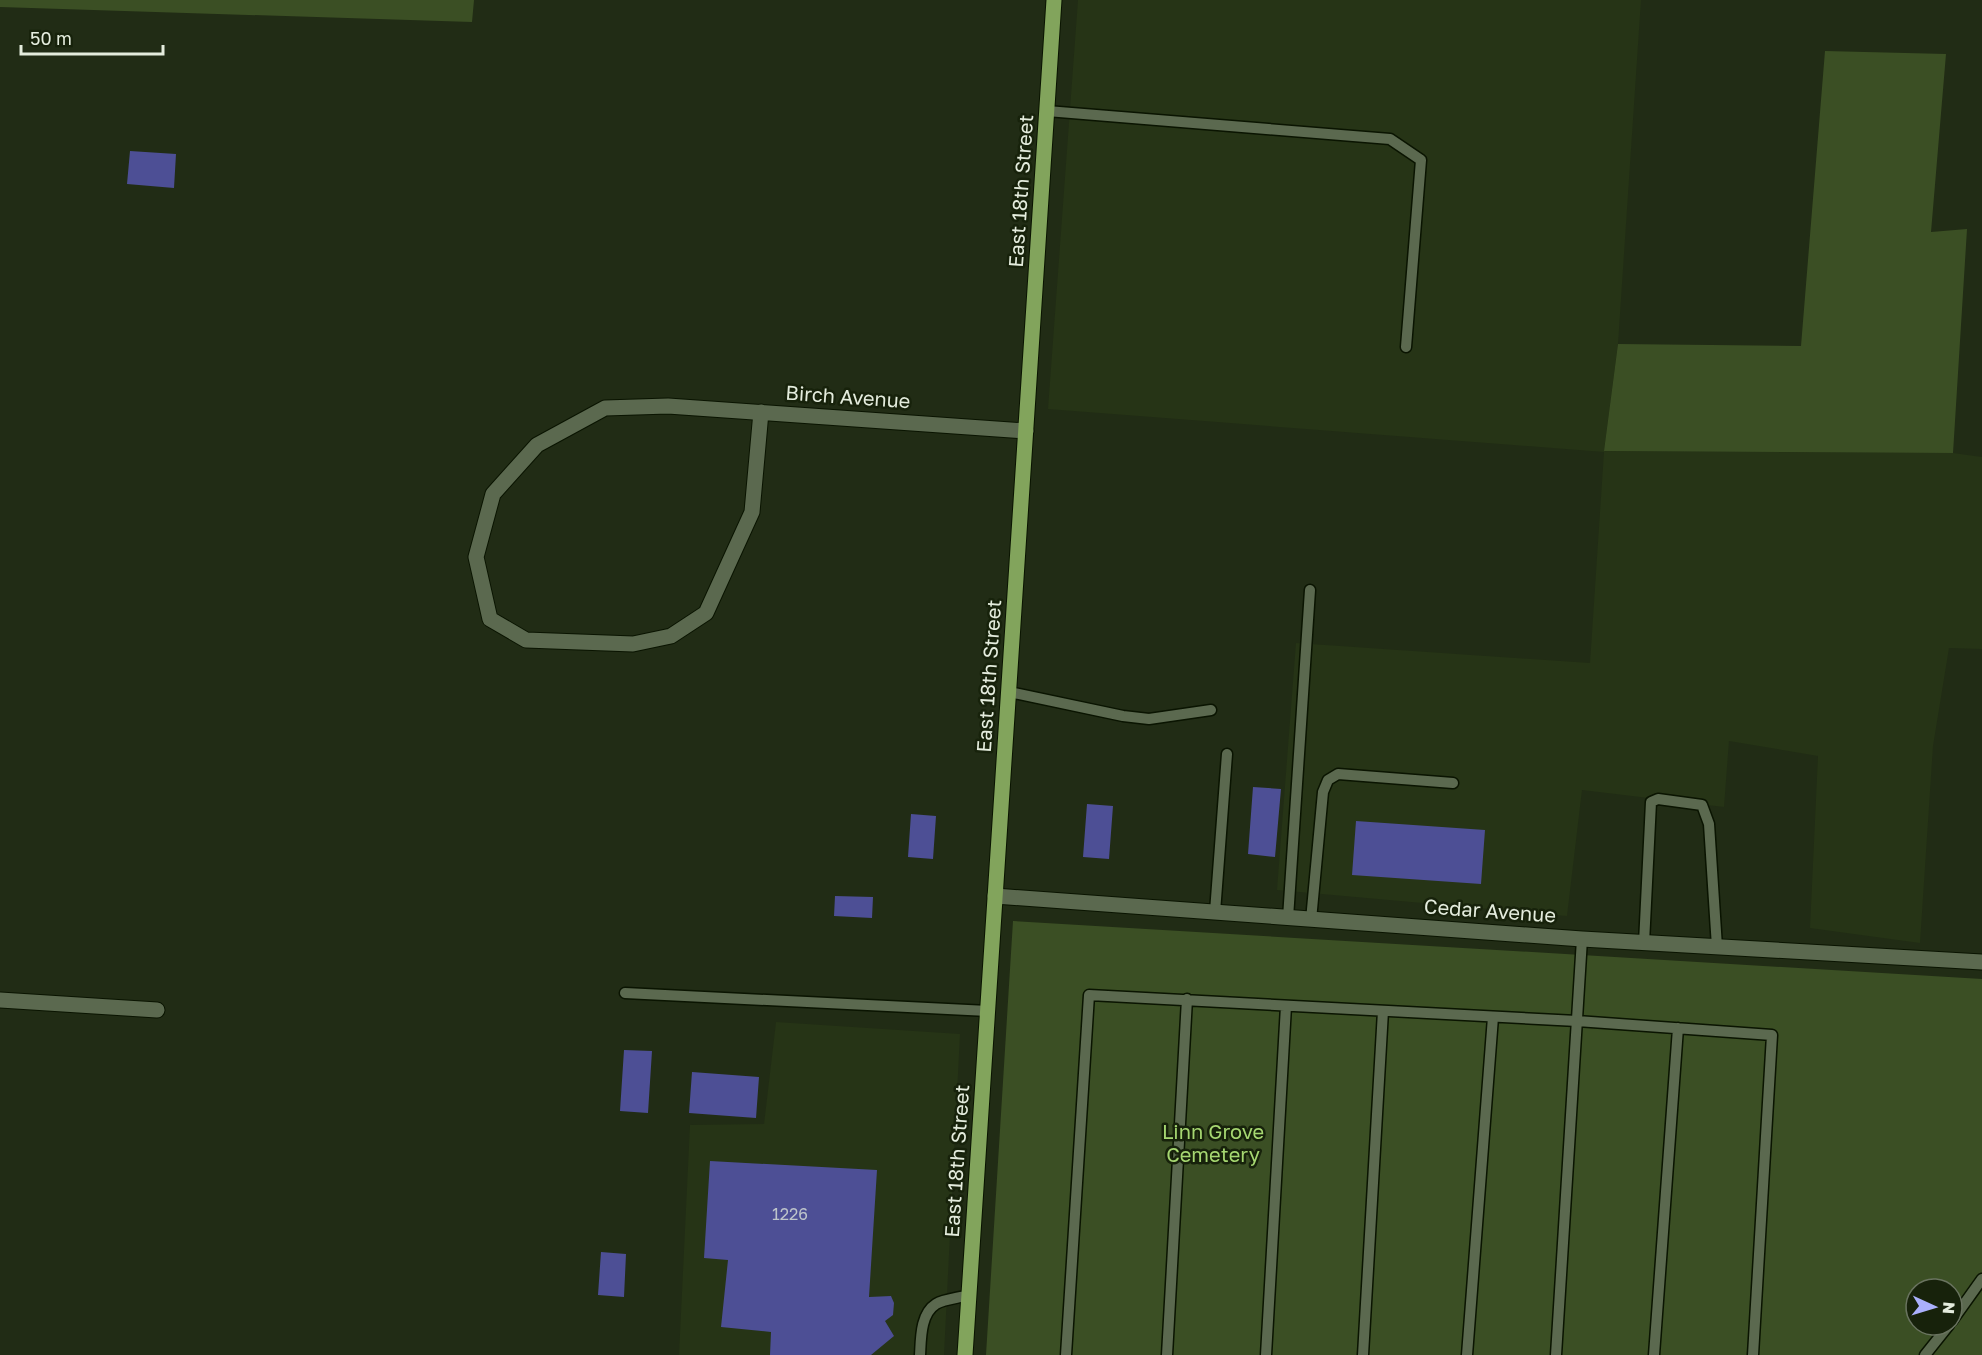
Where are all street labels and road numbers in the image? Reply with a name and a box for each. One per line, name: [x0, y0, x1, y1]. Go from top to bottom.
street label: East 18th Street: [1003, 114, 1037, 268]
street label: Birch Avenue: [785, 380, 911, 412]
street label: East 18th Street: [971, 599, 1005, 753]
street label: Cedar Avenue: [1423, 893, 1557, 927]
street label: East 18th Street: [939, 1084, 973, 1238]

